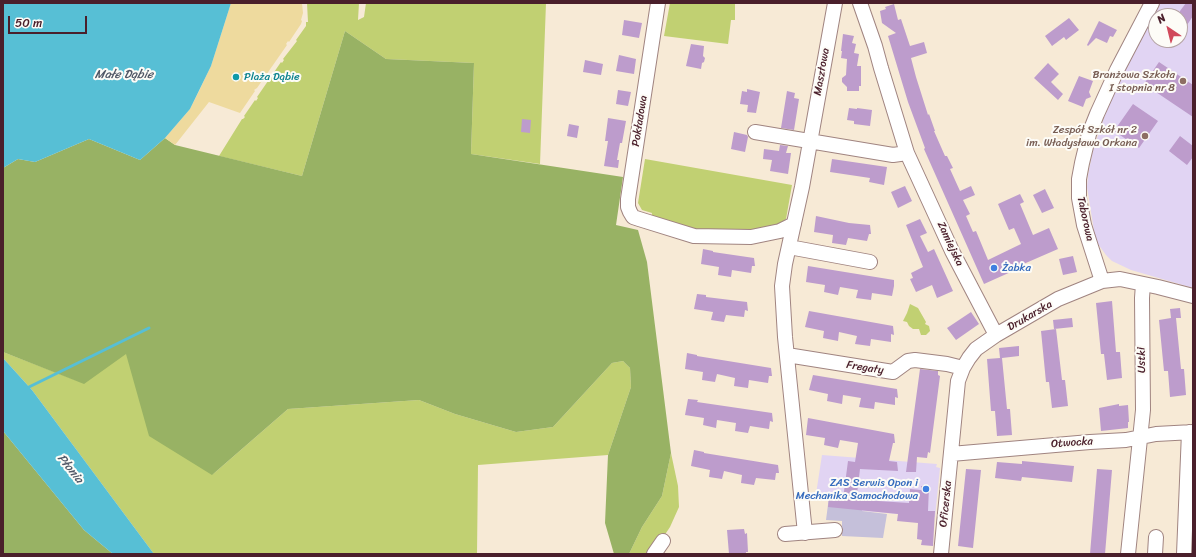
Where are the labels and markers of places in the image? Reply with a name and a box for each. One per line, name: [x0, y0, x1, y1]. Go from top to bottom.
place label: Branżowa Szkoła I stopnia nr 8: [1093, 68, 1175, 94]
place label: Plaża Dąbie: [244, 70, 300, 84]
marker: Plaża Dąbie: [231, 72, 241, 82]
marker: Branżowa Szkoła I stopnia nr 8: [1178, 76, 1188, 86]
place label: Zespół Szkół nr 2 im. Władysława Orkana: [1026, 123, 1137, 149]
marker: Zespół Szkół nr 2 im. Władysława Orkana: [1140, 131, 1150, 141]
place label: Żabka: [1002, 261, 1031, 275]
marker: Żabka: [989, 263, 999, 273]
place label: ZAS Serwis Opon i Mechanika Samochodowa: [796, 476, 918, 502]
marker: ZAS Serwis Opon i Mechanika Samochodowa: [921, 484, 931, 494]

